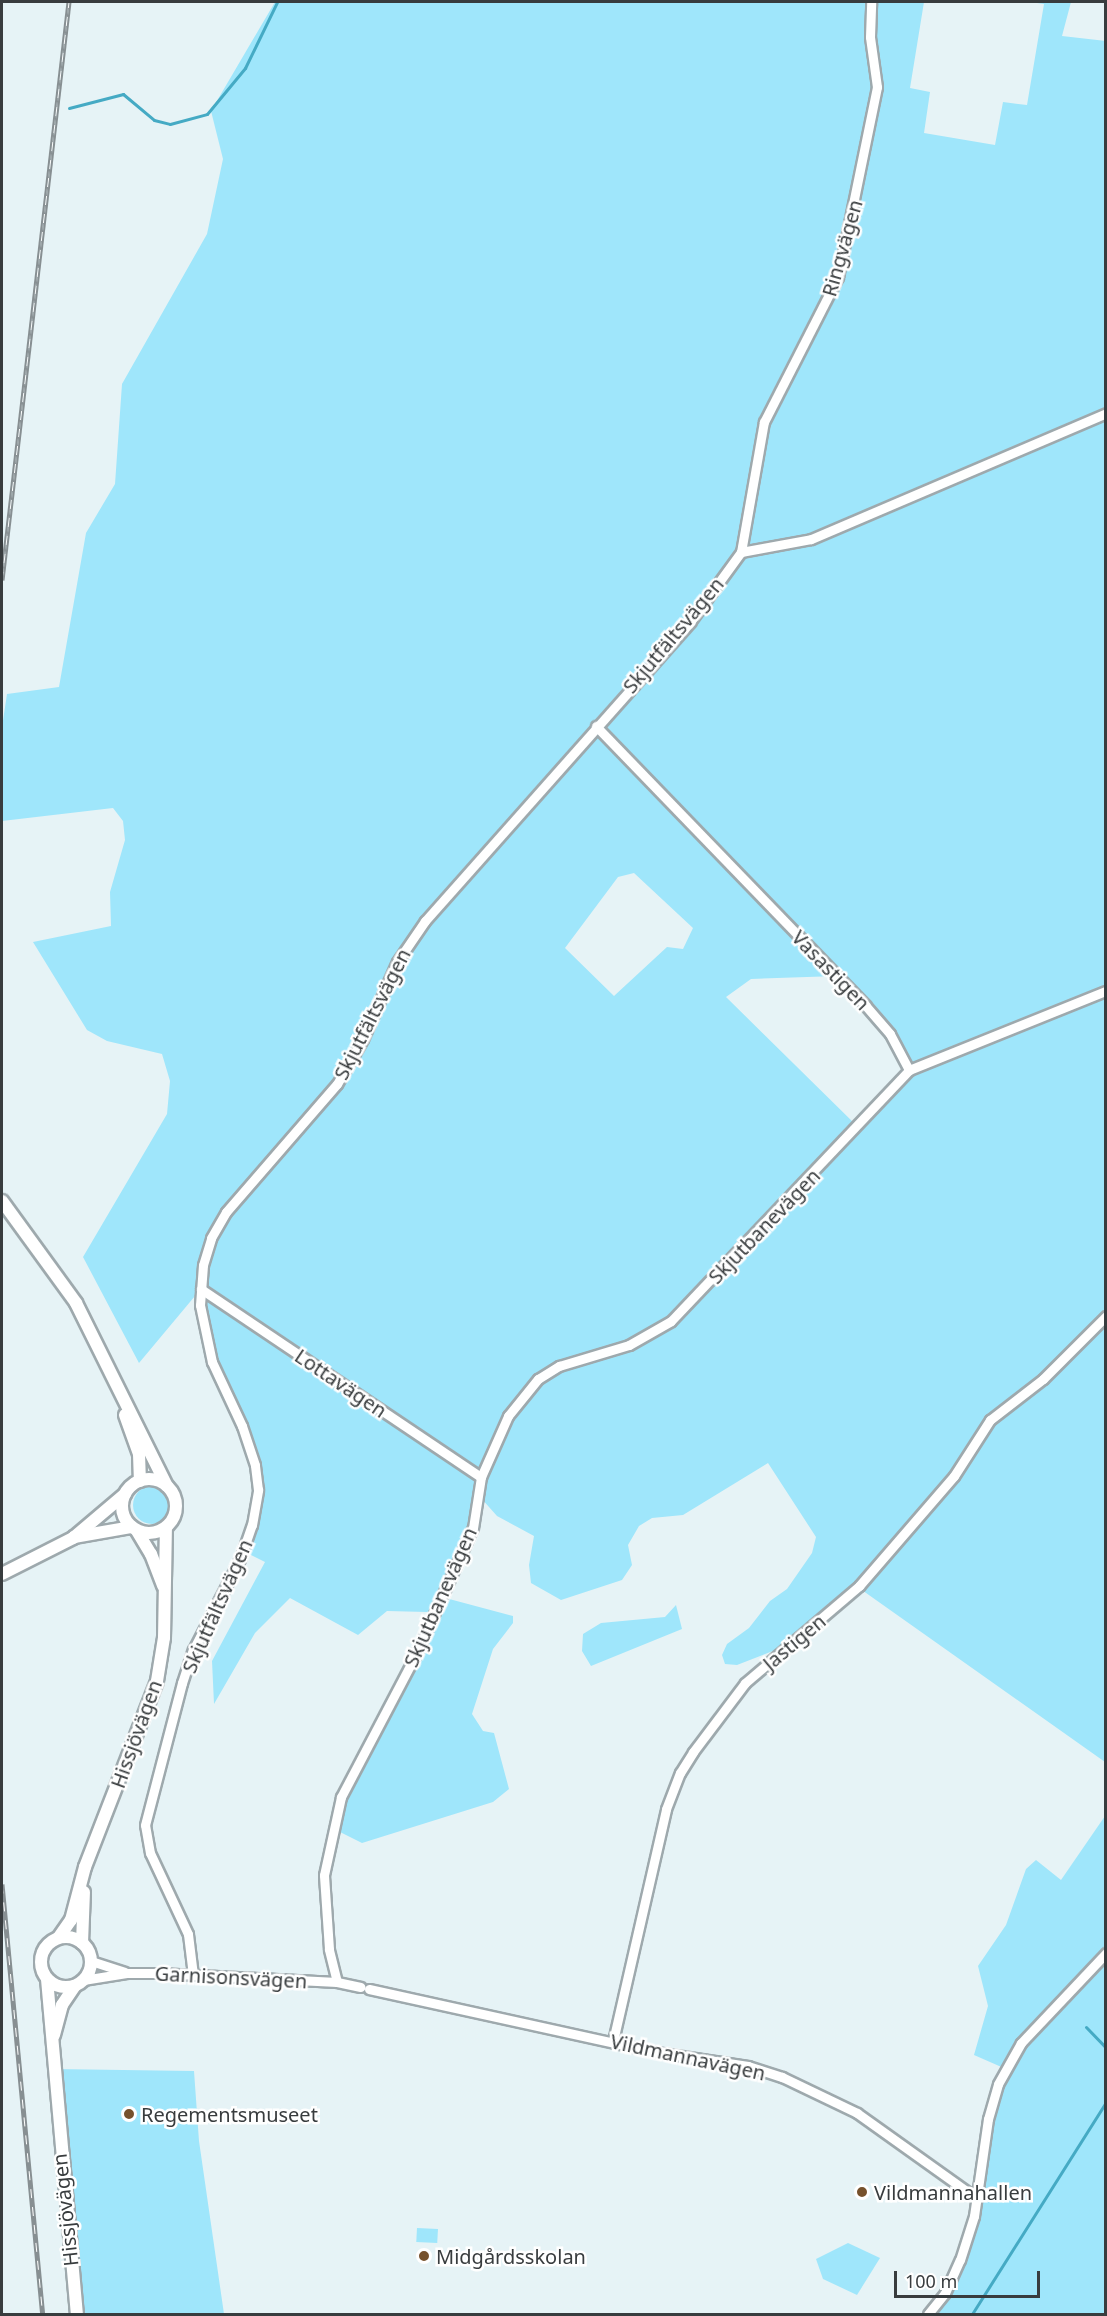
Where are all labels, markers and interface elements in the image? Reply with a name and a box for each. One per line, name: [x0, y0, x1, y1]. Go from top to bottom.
street label: Ringvägen: [817, 197, 867, 299]
street label: Skjutfältsvägen: [618, 572, 728, 698]
street label: Vasastigen: [787, 925, 875, 1015]
street label: Skjutfältsvägen: [329, 944, 415, 1084]
street label: Skjutbanevägen: [703, 1164, 825, 1288]
street label: Lottavägen: [291, 1344, 391, 1422]
street label: Skjutbanevägen: [398, 1523, 482, 1671]
street label: Skjutfältsvägen: [177, 1535, 257, 1677]
street label: Jastigen: [758, 1609, 830, 1675]
street label: Hissjövägen: [105, 1677, 167, 1791]
street label: Garnisonsvägen: [154, 1961, 308, 1993]
street label: Vildmannavägen: [608, 2029, 768, 2085]
place label: Regementsmuseet: [141, 2102, 318, 2126]
marker: Regementsmuseet: [122, 2107, 136, 2121]
street label: Hissjövägen: [47, 2152, 83, 2268]
place label: Vildmannahallen: [874, 2180, 1032, 2204]
marker: Vildmannahallen: [855, 2185, 869, 2199]
place label: Midgårdsskolan: [436, 2244, 586, 2268]
marker: Midgårdsskolan: [417, 2249, 431, 2263]
scale bar: [897, 2259, 1042, 2297]
text: 100 m: [905, 2269, 957, 2293]

